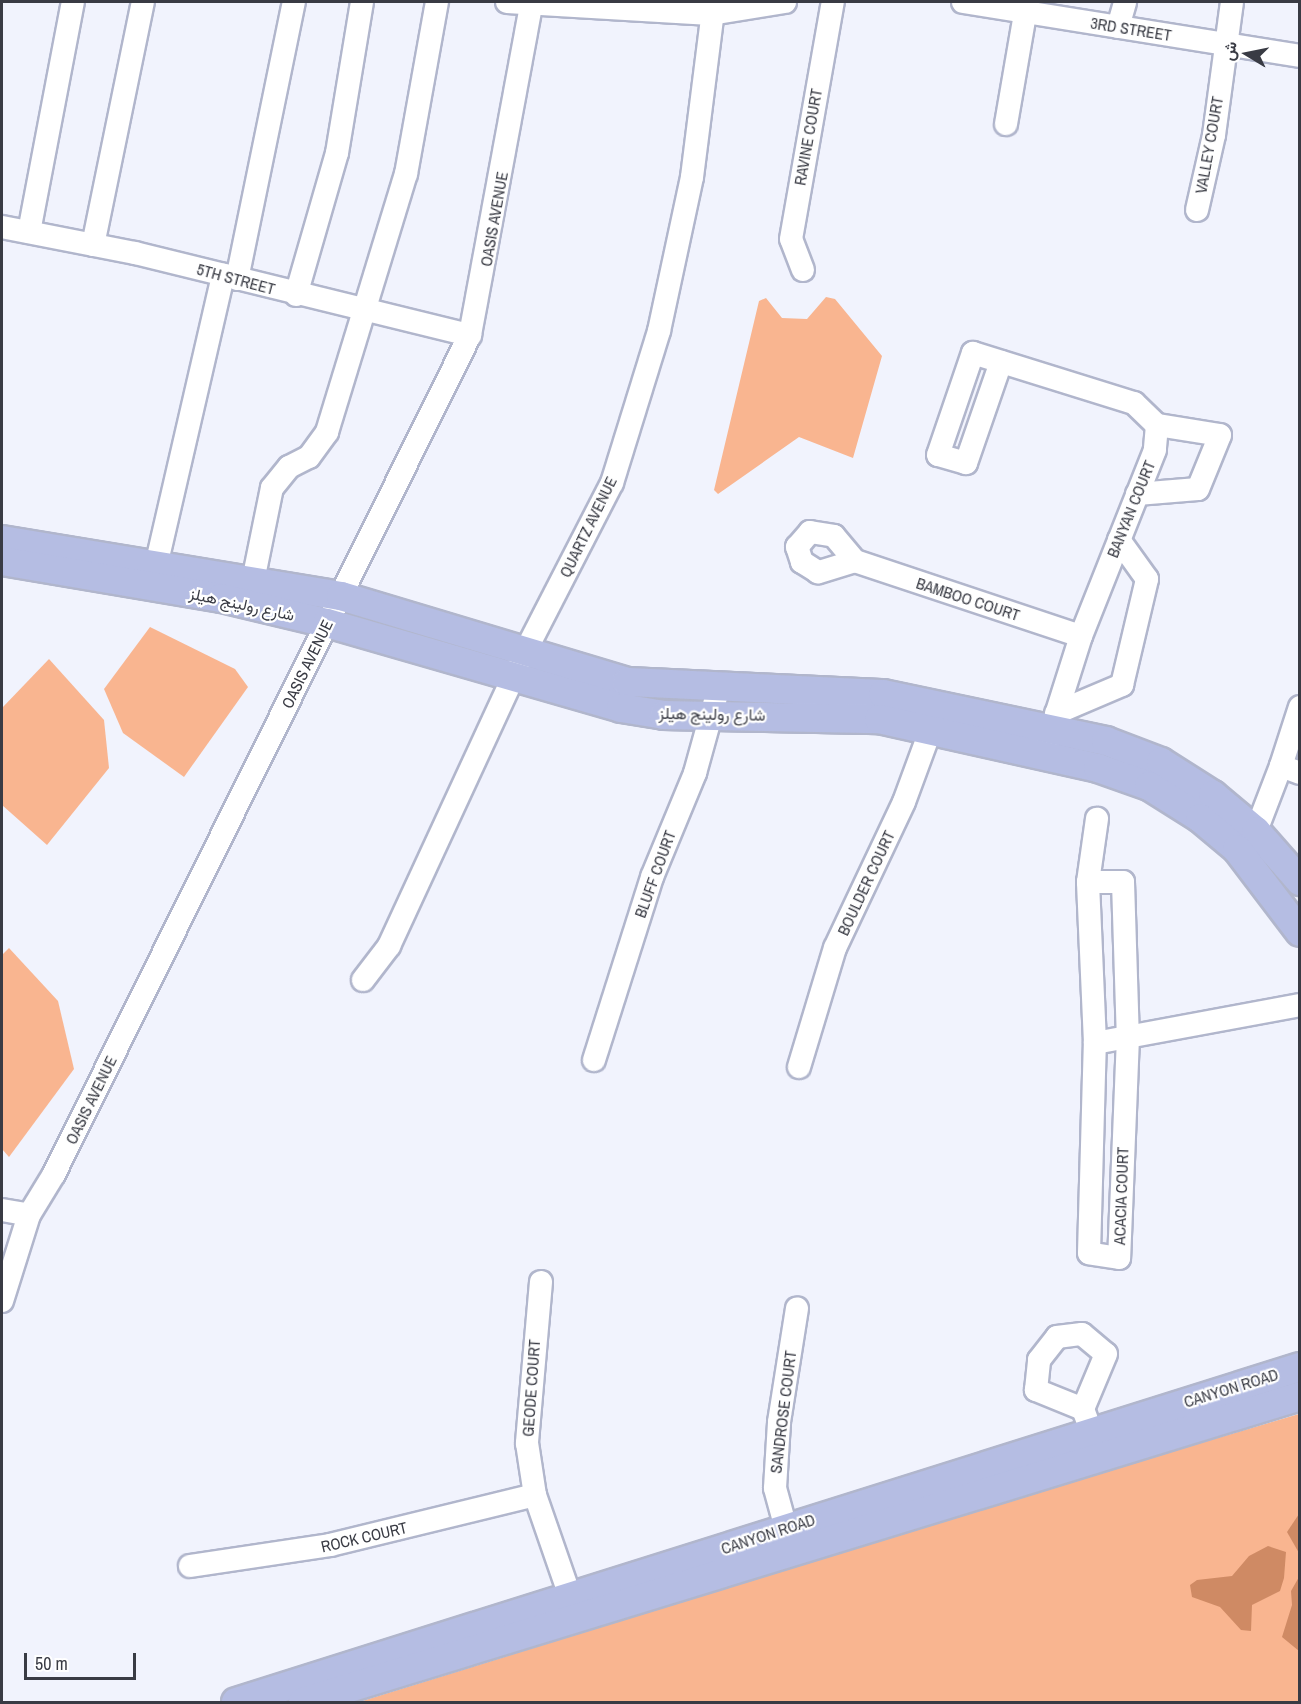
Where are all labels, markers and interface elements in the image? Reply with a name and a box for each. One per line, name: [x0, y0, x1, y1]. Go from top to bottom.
street label: 3RD STREET: [1089, 13, 1173, 45]
north arrow: [1217, 24, 1277, 84]
text: ش: [1217, 40, 1242, 62]
street label: RAVINE COURT: [790, 87, 826, 187]
street label: VALLEY COURT: [1191, 95, 1227, 195]
street label: OASIS AVENUE: [476, 170, 512, 268]
street label: 5TH STREET: [195, 259, 277, 299]
street label: BANYAN COURT: [1103, 458, 1159, 560]
street label: QUARTZ AVENUE: [555, 473, 621, 581]
street label: BAMBOO COURT: [914, 573, 1022, 625]
street label: شارع رولينج هيلز: [188, 584, 296, 624]
street label: OASIS AVENUE: [277, 616, 337, 712]
street label: شارع رولينج هيلز: [658, 703, 766, 725]
street label: BLUFF COURT: [630, 828, 680, 920]
street label: BOULDER COURT: [833, 828, 899, 938]
street label: OASIS AVENUE: [61, 1052, 121, 1148]
street label: ACACIA COURT: [1110, 1146, 1132, 1246]
street label: GEODE COURT: [518, 1339, 544, 1437]
street label: SANDROSE COURT: [766, 1349, 800, 1475]
street label: CANYON ROAD: [1181, 1365, 1281, 1411]
street label: CANYON ROAD: [719, 1510, 817, 1558]
street label: ROCK COURT: [319, 1518, 409, 1556]
scale bar: [27, 1641, 140, 1679]
text: 50 m: [35, 1651, 68, 1676]

